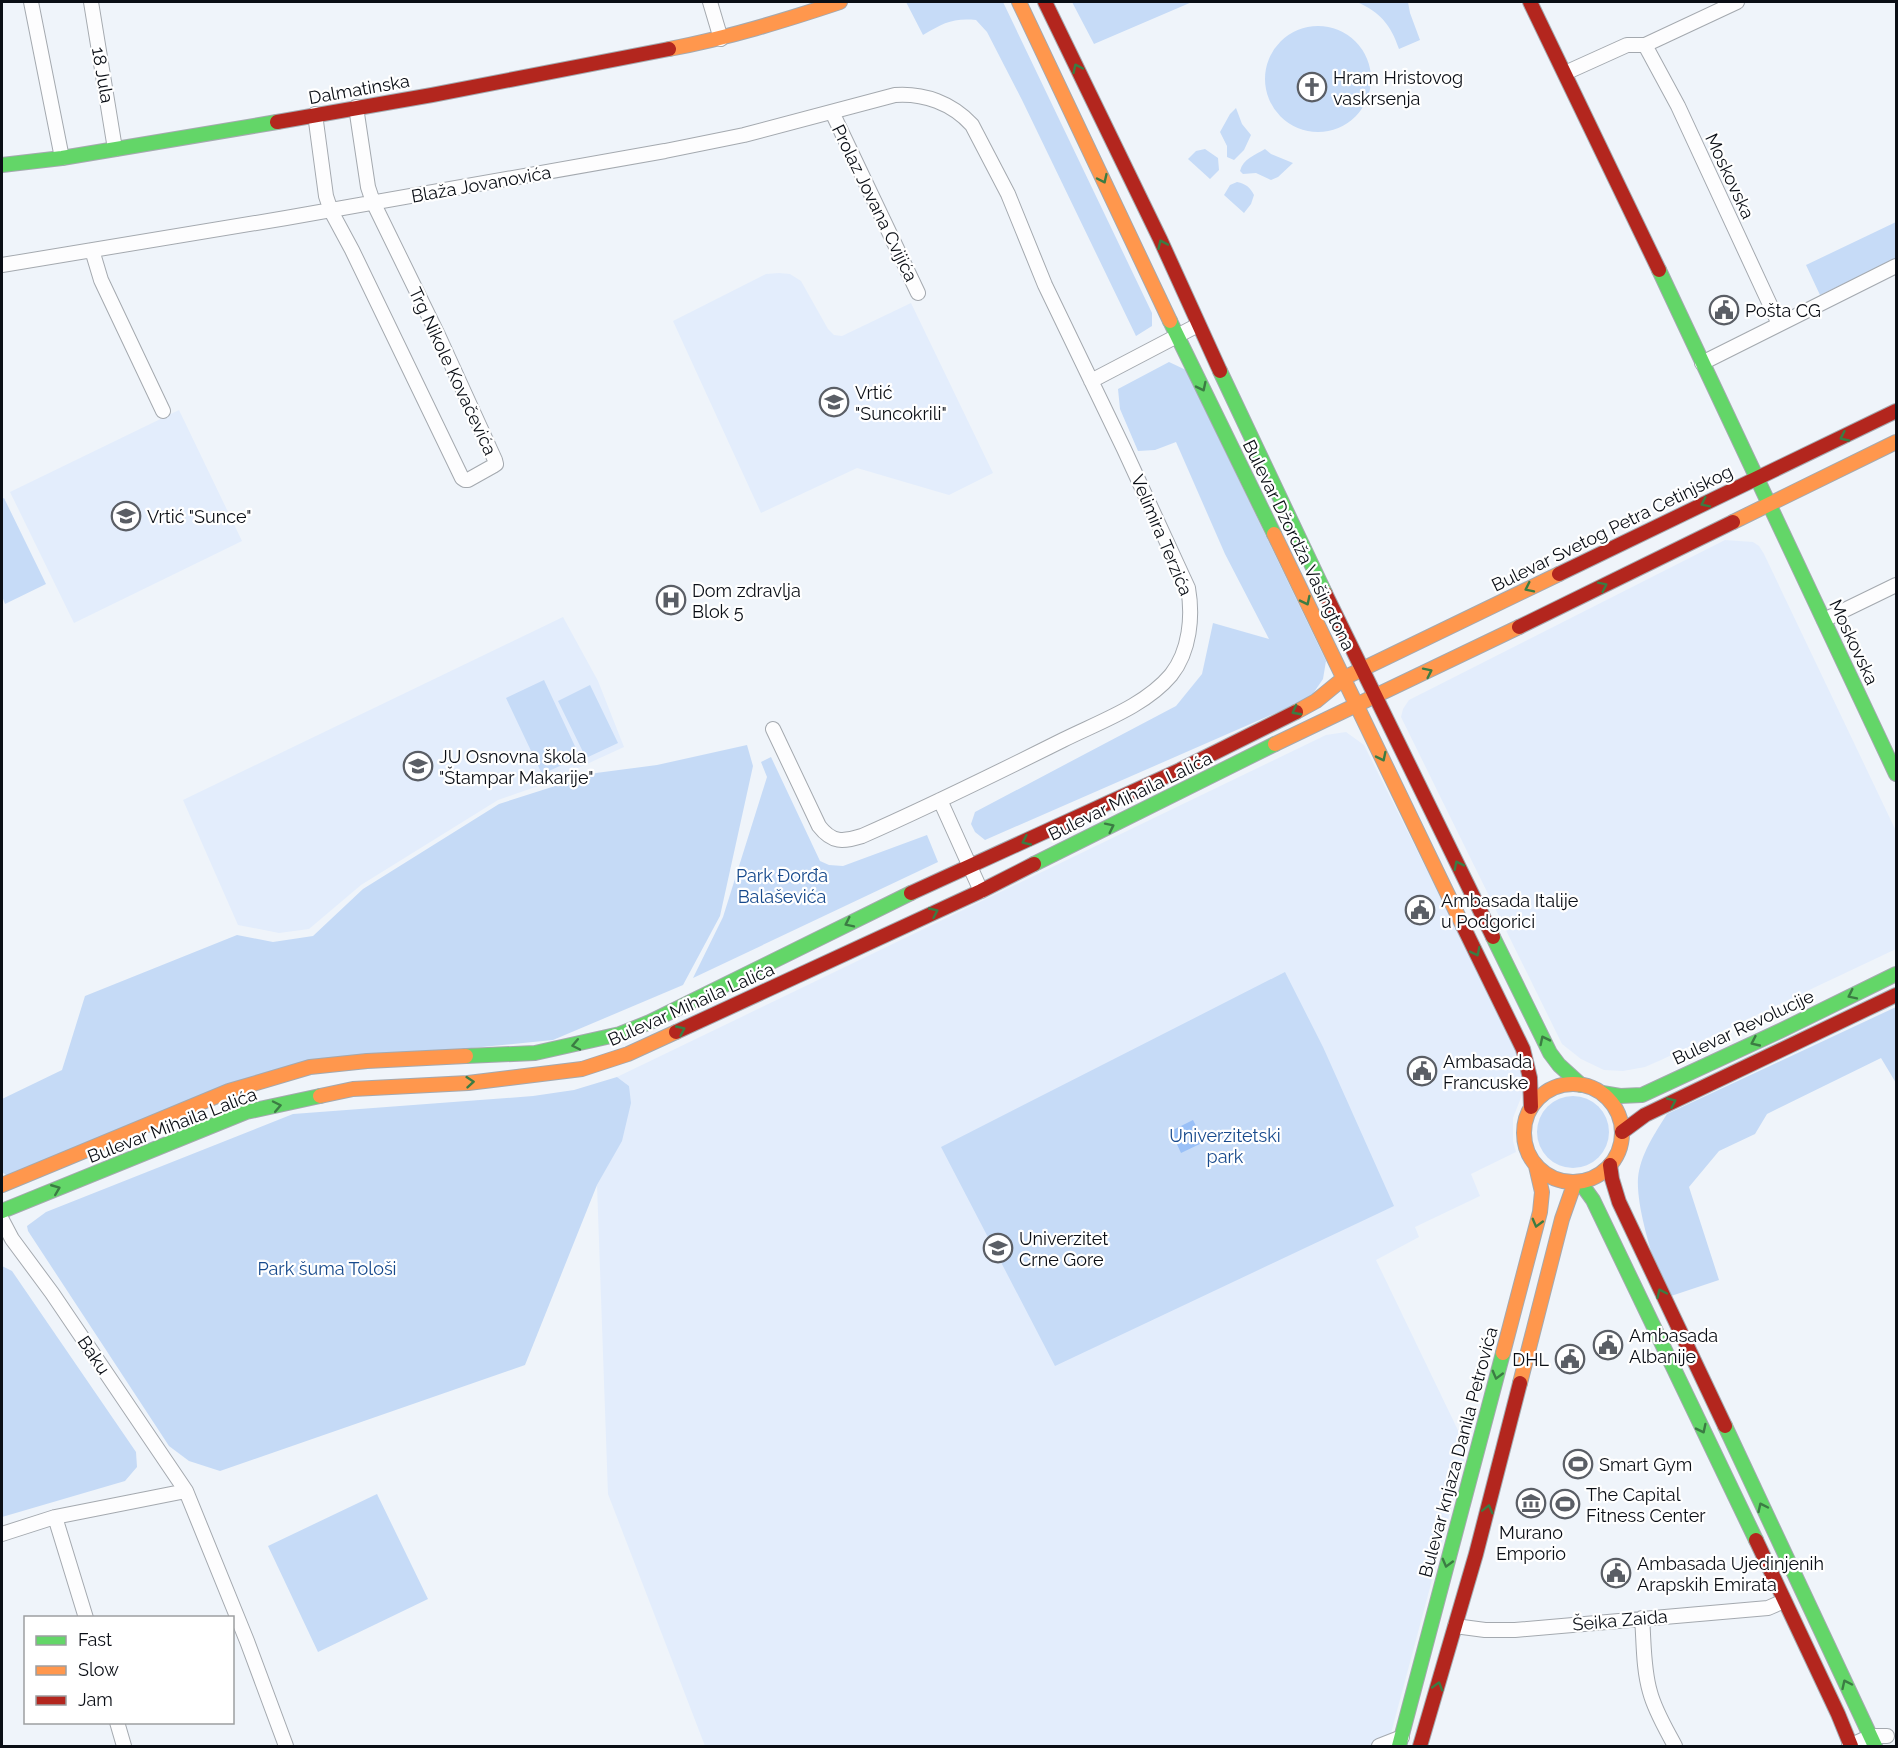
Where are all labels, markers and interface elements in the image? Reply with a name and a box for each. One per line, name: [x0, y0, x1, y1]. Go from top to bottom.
street label: 18 Jula: [88, 45, 118, 105]
one-way arrow: [1072, 64, 1084, 75]
place label: Hram Hristovog vaskrsenja: [1333, 67, 1463, 109]
street label: Dalmatinska: [307, 70, 411, 108]
church icon: Hram Hristovog vaskrsenja: [1296, 71, 1328, 103]
street label: Prolaz Jovana Cvijića: [828, 121, 922, 285]
street label: Moskovska: [1701, 130, 1759, 222]
street label: Blaža Jovanovića: [409, 161, 553, 207]
one-way arrow: [1096, 172, 1108, 183]
one-way arrow: [1157, 239, 1169, 250]
street label: Trg Nikole Kovačevića: [405, 284, 501, 458]
public building icon: Pošta CG: [1708, 294, 1740, 326]
place label: Pošta CG: [1745, 300, 1821, 321]
one-way arrow: [1195, 381, 1207, 392]
place label: Vrtić "Suncokrili": [855, 382, 947, 424]
school or university icon: Vrtić "Suncokrili": [818, 386, 850, 418]
one-way arrow: [1839, 429, 1850, 441]
street label: Bulevar Džordža Vašingtona: [1239, 436, 1359, 654]
street label: Bulevar Svetog Petra Cetinjskog: [1488, 460, 1736, 596]
street label: Velimira Terzića: [1127, 471, 1197, 599]
one-way arrow: [1700, 496, 1711, 507]
school or university icon: Vrtić "Sunce": [110, 500, 142, 532]
place label: Vrtić "Sunce": [147, 506, 252, 527]
place label: Dom zdravlja Blok 5: [692, 580, 801, 622]
one-way arrow: [1525, 581, 1536, 592]
one-way arrow: [1597, 581, 1608, 593]
hospital icon: Dom zdravlja Blok 5: [655, 584, 687, 616]
one-way arrow: [1299, 594, 1310, 605]
street label: Moskovska: [1825, 596, 1883, 688]
one-way arrow: [1422, 668, 1433, 679]
one-way arrow: [1292, 704, 1303, 716]
place label: JU Osnovna škola "Štampar Makarije": [439, 746, 594, 788]
street label: Bulevar Mihaila Lalića: [1045, 747, 1215, 845]
school or university icon: JU Osnovna škola "Štampar Makarije": [402, 750, 434, 782]
one-way arrow: [1374, 751, 1386, 762]
one-way arrow: [1103, 822, 1114, 834]
one-way arrow: [1021, 833, 1032, 845]
one-way arrow: [1454, 861, 1466, 872]
park label: Park Đorđa Balaševića: [736, 865, 828, 907]
place label: Ambasada Italije u Podgorici: [1441, 890, 1579, 932]
public building icon: Ambasada Italije u Podgorici: [1404, 894, 1436, 926]
one-way arrow: [928, 907, 939, 919]
one-way arrow: [844, 916, 855, 928]
one-way arrow: [1468, 945, 1480, 956]
street label: Bulevar Mihaila Lalića: [605, 958, 777, 1050]
street label: Bulevar Revolucije: [1669, 985, 1817, 1069]
one-way arrow: [1848, 988, 1859, 1000]
one-way arrow: [675, 1025, 686, 1037]
one-way arrow: [1751, 1035, 1762, 1047]
one-way arrow: [1540, 1036, 1552, 1047]
one-way arrow: [571, 1038, 581, 1051]
place label: Ambasada Francuske: [1443, 1051, 1532, 1093]
public building icon: Ambasada Francuske: [1406, 1055, 1438, 1087]
one-way arrow: [466, 1076, 475, 1089]
street label: Bulevar Mihaila Lalića: [84, 1083, 260, 1167]
one-way arrow: [1665, 1098, 1676, 1110]
one-way arrow: [272, 1100, 282, 1113]
park label: Univerzitetski park: [1169, 1125, 1281, 1167]
one-way arrow: [50, 1184, 61, 1196]
one-way arrow: [1531, 1218, 1544, 1228]
place label: Univerzitet Crne Gore: [1019, 1228, 1108, 1270]
school or university icon: Univerzitet Crne Gore: [982, 1232, 1014, 1264]
park label: Park šuma Tološi: [257, 1258, 397, 1279]
one-way arrow: [1657, 1289, 1669, 1300]
street label: Bulevar knjaza Danila Petrovića: [1414, 1325, 1502, 1579]
place label: Ambasada Albanije: [1629, 1325, 1718, 1367]
public building icon: Ambasada Albanije: [1592, 1329, 1624, 1361]
street label: Baku: [74, 1332, 114, 1378]
public building icon: DHL: [1554, 1343, 1586, 1375]
place label: DHL: [1512, 1349, 1549, 1370]
one-way arrow: [1491, 1369, 1504, 1379]
one-way arrow: [1695, 1422, 1707, 1433]
sports icon: Smart Gym: [1562, 1448, 1594, 1480]
place label: Smart Gym: [1599, 1454, 1692, 1475]
place label: The Capital Fitness Center: [1586, 1484, 1706, 1526]
museum icon: Murano Emporio: [1515, 1487, 1547, 1519]
sports icon: The Capital Fitness Center: [1549, 1488, 1581, 1520]
one-way arrow: [1758, 1503, 1770, 1514]
one-way arrow: [1480, 1504, 1493, 1514]
place label: Murano Emporio: [1496, 1522, 1566, 1564]
place label: Ambasada Ujedinjenih Arapskih Emirata: [1637, 1553, 1824, 1595]
public building icon: Ambasada Ujedinjenih Arapskih Emirata: [1600, 1557, 1632, 1589]
one-way arrow: [1442, 1558, 1455, 1568]
street label: Šeika Zaida: [1571, 1604, 1668, 1635]
legend: [24, 1616, 234, 1724]
text: Fast: [78, 1629, 112, 1650]
text: Slow: [78, 1659, 119, 1680]
one-way arrow: [1841, 1679, 1853, 1690]
one-way arrow: [1431, 1681, 1443, 1692]
text: Jam: [78, 1689, 113, 1710]

